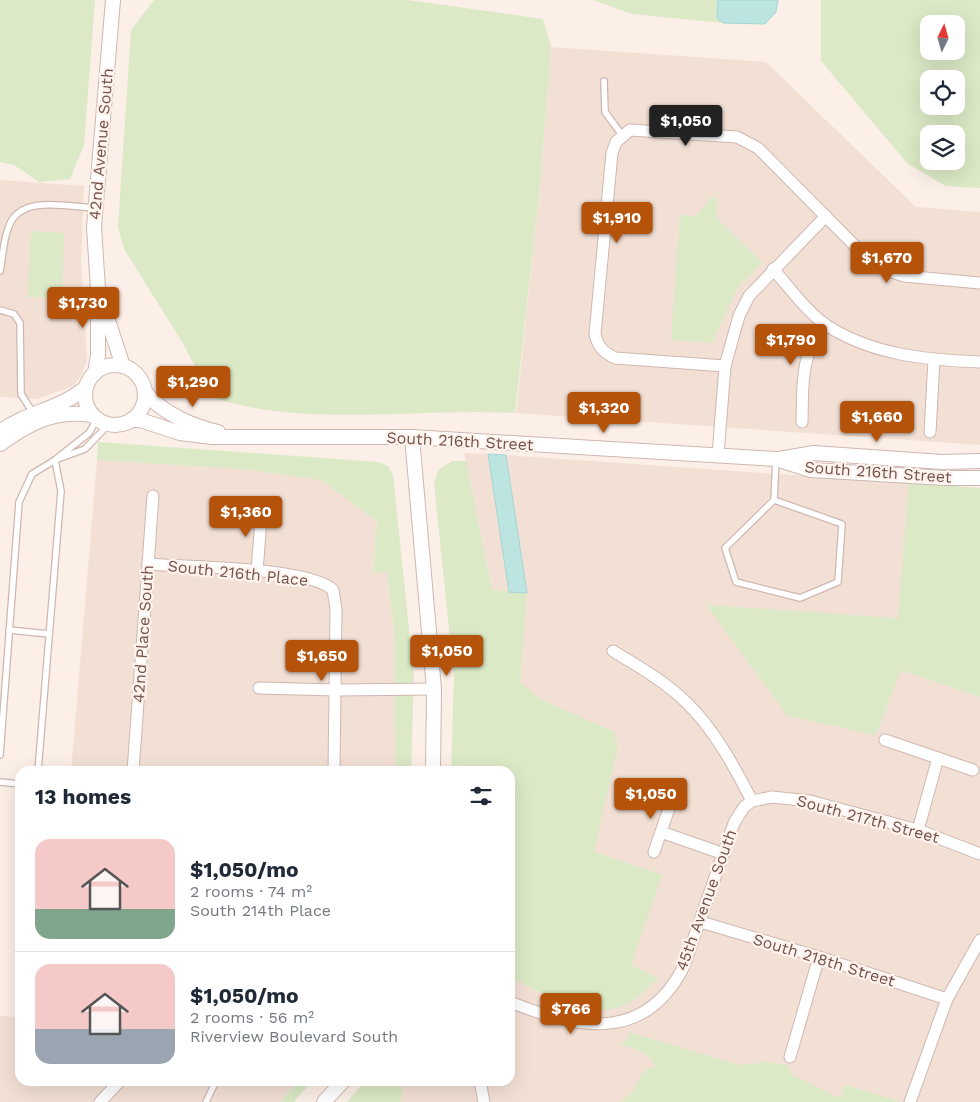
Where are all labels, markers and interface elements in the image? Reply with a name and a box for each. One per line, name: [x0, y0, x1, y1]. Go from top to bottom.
north arrow: [920, 15, 965, 60]
map controls: [920, 15, 965, 170]
street label: 42nd Avenue South: [85, 67, 117, 221]
button: locate: [920, 70, 965, 115]
pin: $1,050: [645, 104, 727, 147]
text: $1,050: [660, 111, 712, 130]
button: layers: [920, 125, 965, 170]
pin: $1,910: [576, 202, 658, 244]
text: $1,910: [593, 208, 641, 227]
pin: $1,670: [846, 242, 928, 284]
text: $1,670: [862, 248, 912, 267]
pin: $1,730: [42, 286, 124, 329]
text: $1,730: [58, 293, 108, 312]
pin: $1,790: [750, 324, 832, 366]
text: $1,790: [766, 330, 816, 349]
pin: $1,290: [152, 366, 234, 408]
text: $1,290: [167, 372, 219, 391]
pin: $1,320: [563, 392, 645, 434]
text: $1,320: [578, 398, 630, 417]
pin: $1,660: [836, 400, 918, 443]
text: $1,660: [851, 407, 903, 426]
street label: South 216th Street: [386, 428, 534, 454]
street label: South 216th Street: [804, 457, 952, 487]
pin: $1,360: [205, 496, 287, 538]
text: $1,360: [220, 502, 272, 521]
street label: South 216th Place: [167, 556, 309, 590]
street label: 42nd Place South: [129, 564, 157, 704]
pin: $1,050: [406, 634, 488, 677]
pin: $1,650: [281, 640, 363, 682]
text: $1,050: [421, 641, 473, 660]
text: $1,650: [296, 646, 348, 665]
pin: $1,050: [610, 778, 692, 820]
icon: filters: [467, 782, 495, 810]
text: 13 homes: [35, 784, 131, 809]
text: $1,050: [625, 784, 677, 803]
street label: South 217th Street: [795, 791, 942, 847]
street label: 45th Avenue South: [672, 827, 740, 973]
text: $1,050/mo: [190, 857, 299, 882]
icon: home: [75, 859, 135, 919]
text: 2 rooms · 74 m²: [190, 882, 312, 901]
text: South 214th Place: [190, 901, 331, 920]
street label: South 218th Street: [751, 929, 898, 991]
text: $1,050/mo: [190, 983, 299, 1008]
icon: home: [75, 984, 135, 1044]
pin: $766: [541, 992, 601, 1035]
text: $766: [551, 999, 591, 1018]
text: 2 rooms · 56 m²: [190, 1008, 314, 1027]
text: Riverview Boulevard South: [190, 1027, 398, 1046]

